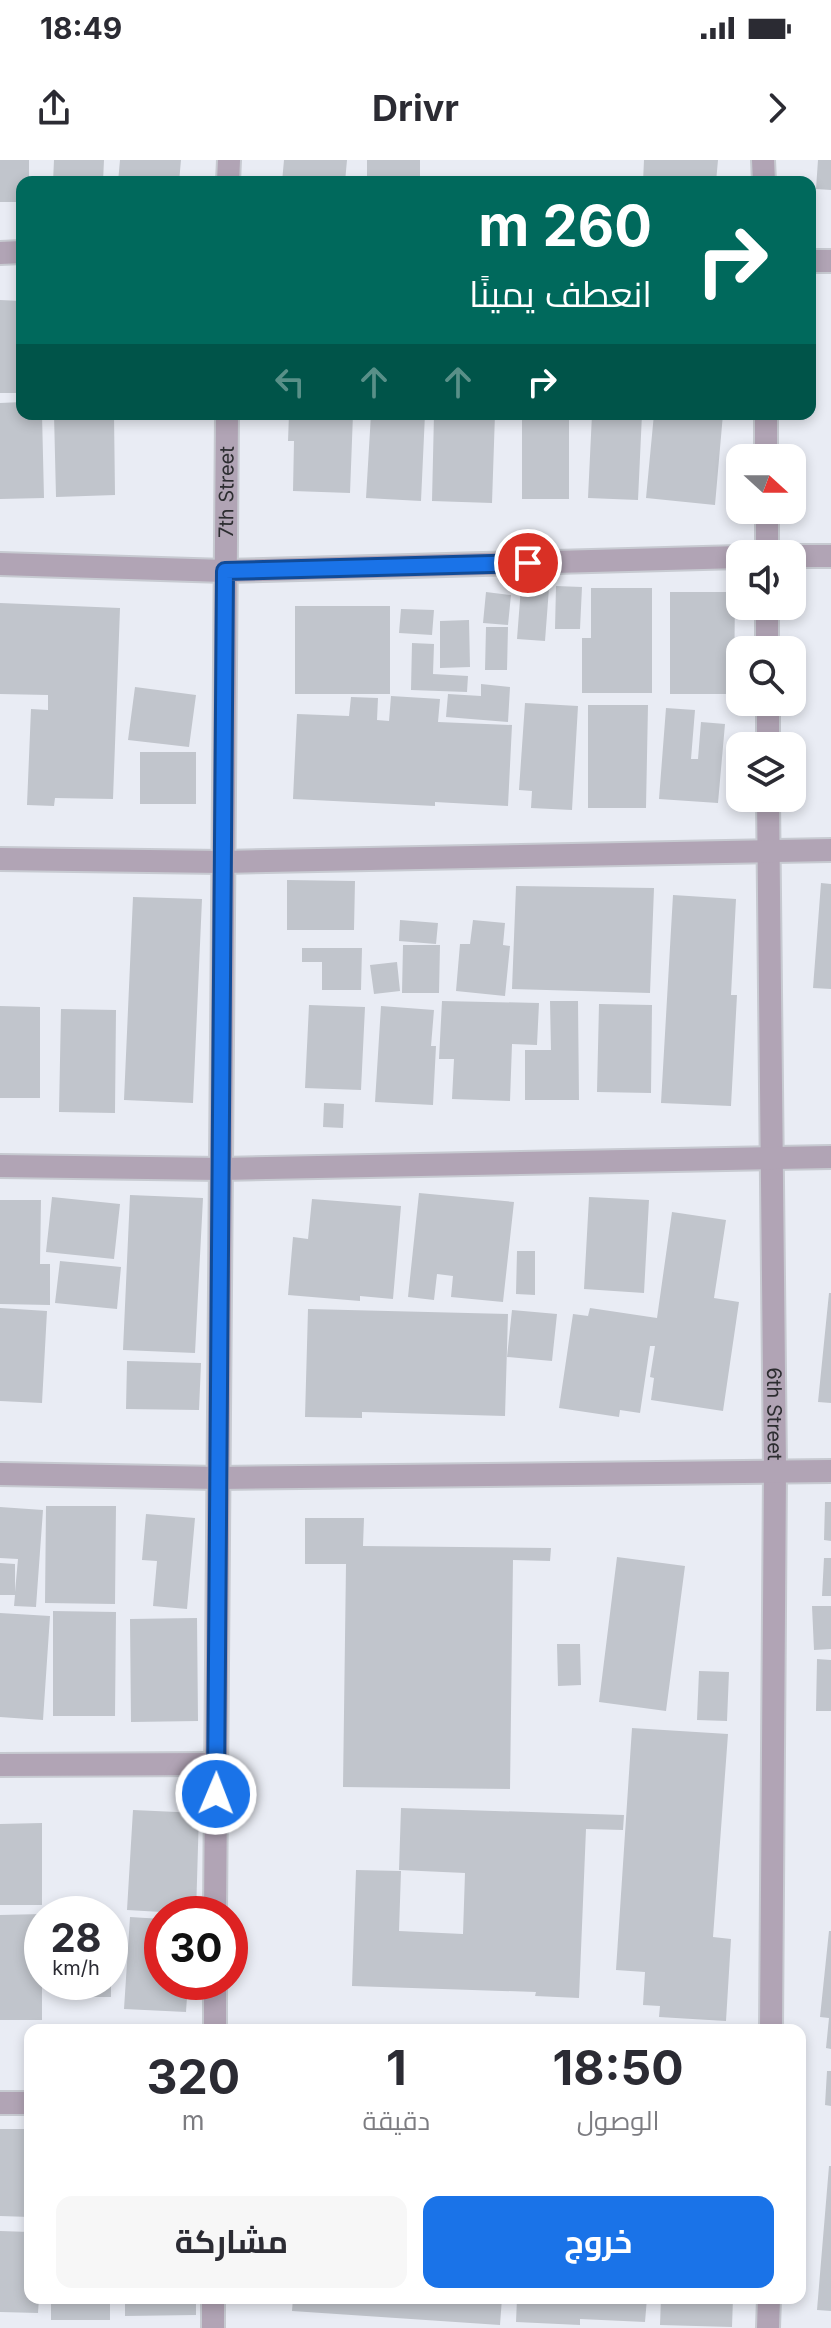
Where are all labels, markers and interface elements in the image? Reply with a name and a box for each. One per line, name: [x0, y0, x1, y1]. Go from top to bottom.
text: 18:49: [40, 10, 122, 46]
icon: share: [32, 86, 76, 130]
text: Drivr: [372, 86, 459, 130]
icon: forward: [755, 86, 799, 130]
text: 260 m: [478, 192, 652, 260]
icon: right: [680, 208, 784, 312]
text: انعطف يمينًا: [469, 272, 652, 316]
icon: left: [268, 360, 312, 404]
icon: ahead: [352, 360, 396, 404]
icon: ahead: [436, 360, 480, 404]
icon: right: [520, 360, 564, 404]
north arrow: [726, 444, 806, 524]
map controls: [726, 444, 806, 812]
street label: 7th Street: [214, 446, 239, 538]
pin: [494, 529, 562, 597]
button: sound: [726, 540, 806, 620]
icon: arrive: [506, 541, 550, 585]
button: search: [726, 636, 806, 716]
button: layers: [726, 732, 806, 812]
street label: 6th Street: [762, 1367, 787, 1461]
position arrow: [174, 1752, 258, 1836]
speed limit sign: 30: [144, 1896, 248, 2000]
text: 28: [50, 1913, 102, 1962]
text: km/h: [52, 1956, 100, 1980]
text: 1: [386, 2038, 407, 2097]
text: 18:50: [553, 2038, 684, 2097]
text: 320: [146, 2047, 240, 2106]
text: m: [182, 2105, 205, 2136]
text: دقيقة: [362, 2105, 430, 2136]
text: الوصول: [577, 2105, 659, 2136]
button: مشاركة: [56, 2196, 407, 2288]
button: خروج: [423, 2196, 774, 2288]

